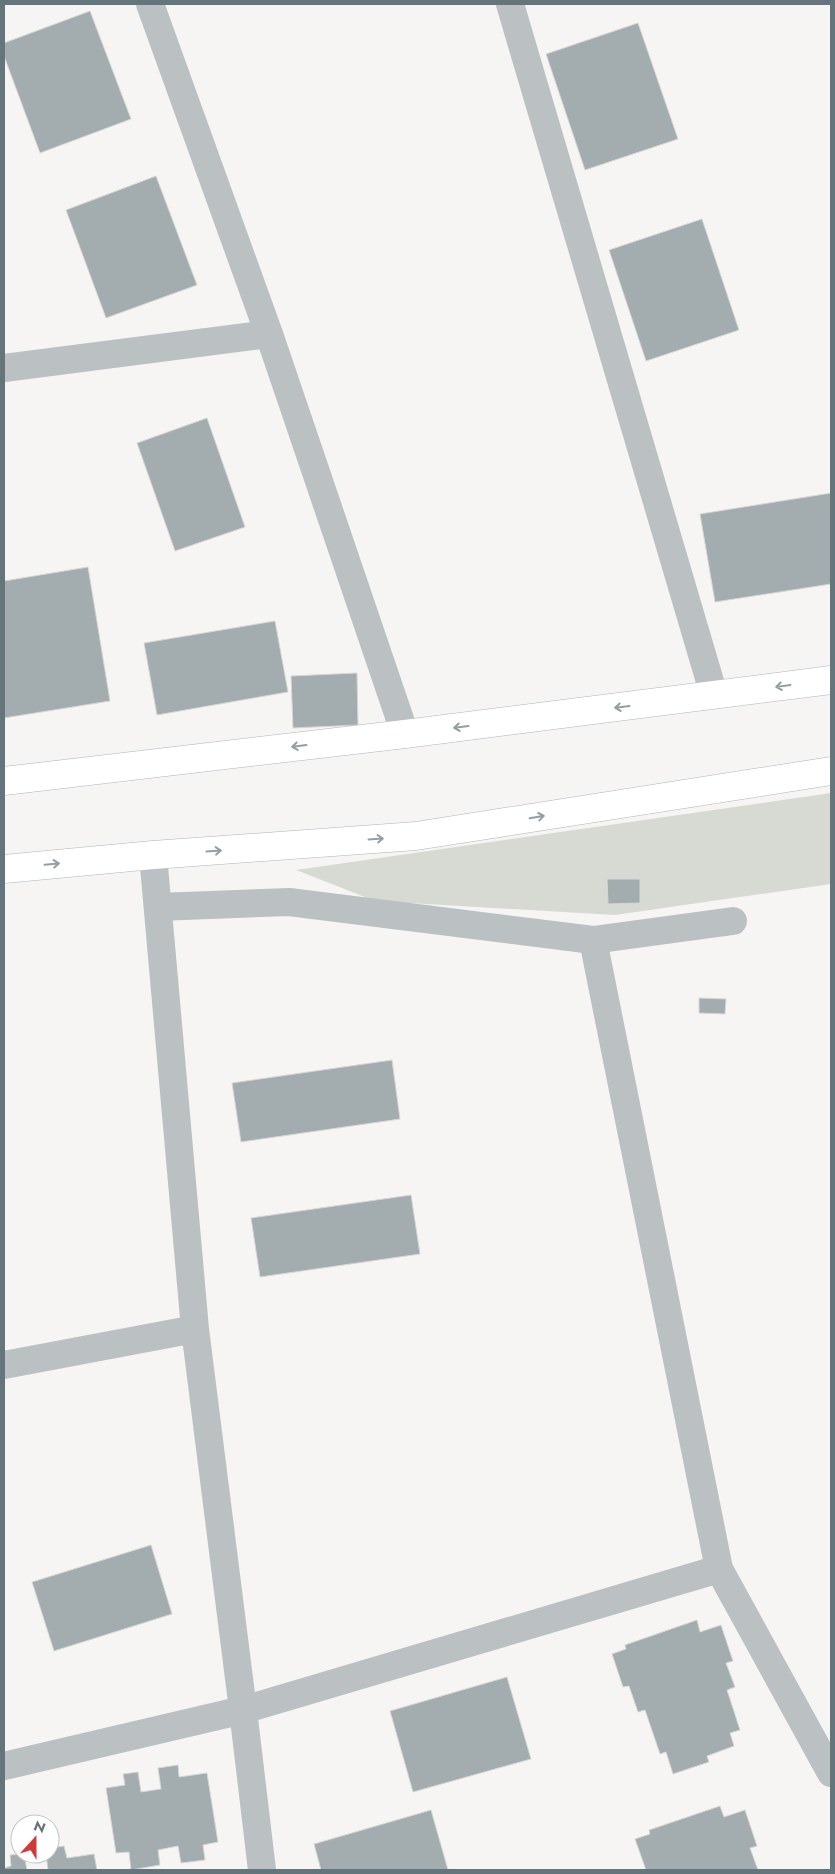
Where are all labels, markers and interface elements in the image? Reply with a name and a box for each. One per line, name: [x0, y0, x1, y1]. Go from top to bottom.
one-way arrow: [775, 681, 791, 691]
one-way arrow: [614, 702, 630, 712]
one-way arrow: [453, 722, 469, 732]
one-way arrow: [291, 741, 307, 751]
one-way arrow: [529, 812, 545, 822]
one-way arrow: [368, 835, 384, 844]
one-way arrow: [206, 846, 222, 855]
one-way arrow: [44, 859, 60, 869]
north arrow: [10, 1814, 60, 1864]
text: N: [31, 1816, 48, 1838]

